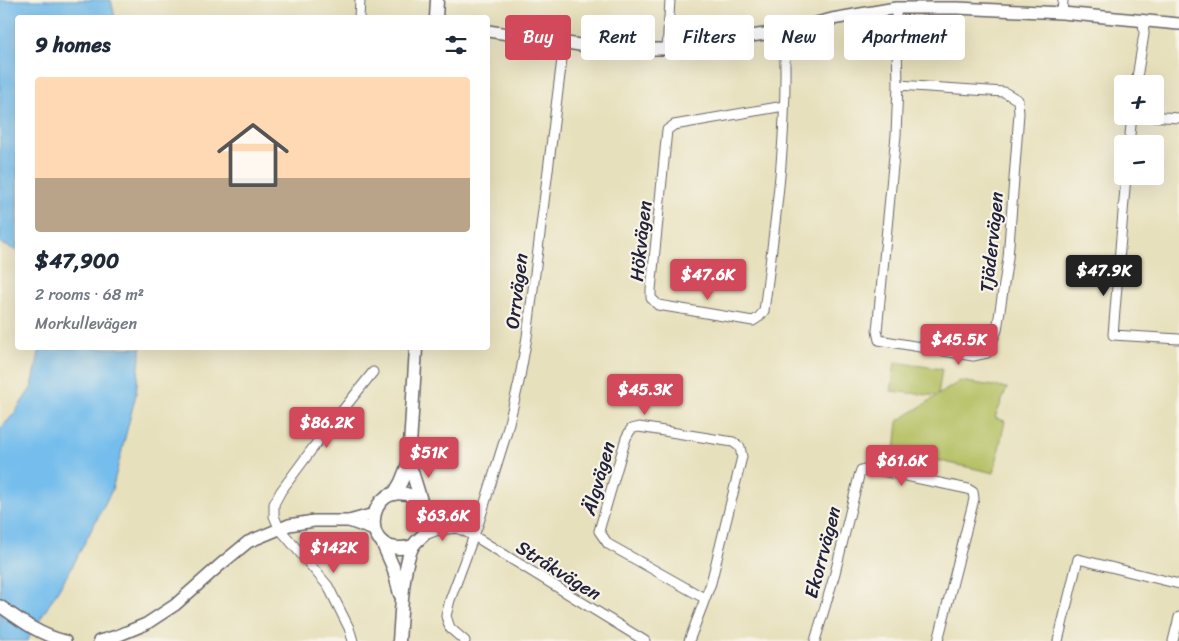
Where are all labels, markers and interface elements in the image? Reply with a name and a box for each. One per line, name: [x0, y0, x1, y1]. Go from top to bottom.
chip: Buy: [505, 15, 571, 60]
chip: Rent: [581, 15, 655, 60]
chip: Filters: [665, 15, 754, 60]
chip: New: [764, 15, 834, 60]
chip: Apartment: [844, 15, 965, 60]
text: 9 homes: [35, 26, 111, 64]
icon: filters: [442, 31, 470, 59]
map controls: [1114, 75, 1164, 185]
button: +: [1114, 75, 1164, 125]
icon: home: [208, 110, 298, 200]
button: −: [1114, 135, 1164, 185]
street label: Tjädervägen: [970, 190, 1013, 294]
street label: Hökvägen: [620, 199, 661, 283]
text: $47,900: [35, 242, 119, 280]
street label: Orrvägen: [495, 251, 537, 331]
pin: $47.9K: [1063, 254, 1145, 297]
text: $47.9K: [1077, 256, 1131, 285]
pin: $47.6K: [667, 258, 749, 301]
text: $47.6K: [681, 260, 735, 289]
text: 2 rooms · 68 m²: [35, 280, 144, 309]
text: Morkullevägen: [35, 309, 137, 338]
pin: $45.5K: [918, 324, 1000, 366]
text: $45.5K: [932, 325, 986, 354]
pin: $45.3K: [604, 374, 686, 416]
text: $45.3K: [618, 375, 672, 404]
pin: $86.2K: [286, 406, 368, 449]
text: $86.2K: [300, 408, 354, 437]
pin: $51K: [399, 436, 459, 479]
street label: Älgvägen: [572, 437, 625, 520]
text: $51K: [410, 438, 448, 467]
pin: $61.6K: [861, 444, 943, 487]
text: $61.6K: [877, 446, 927, 475]
pin: $63.6K: [402, 500, 484, 542]
text: $63.6K: [417, 501, 469, 530]
street label: Ekorrvägen: [794, 502, 851, 602]
street label: Stråkvägen: [509, 531, 608, 610]
pin: $142K: [299, 532, 369, 574]
text: $142K: [311, 533, 357, 562]

